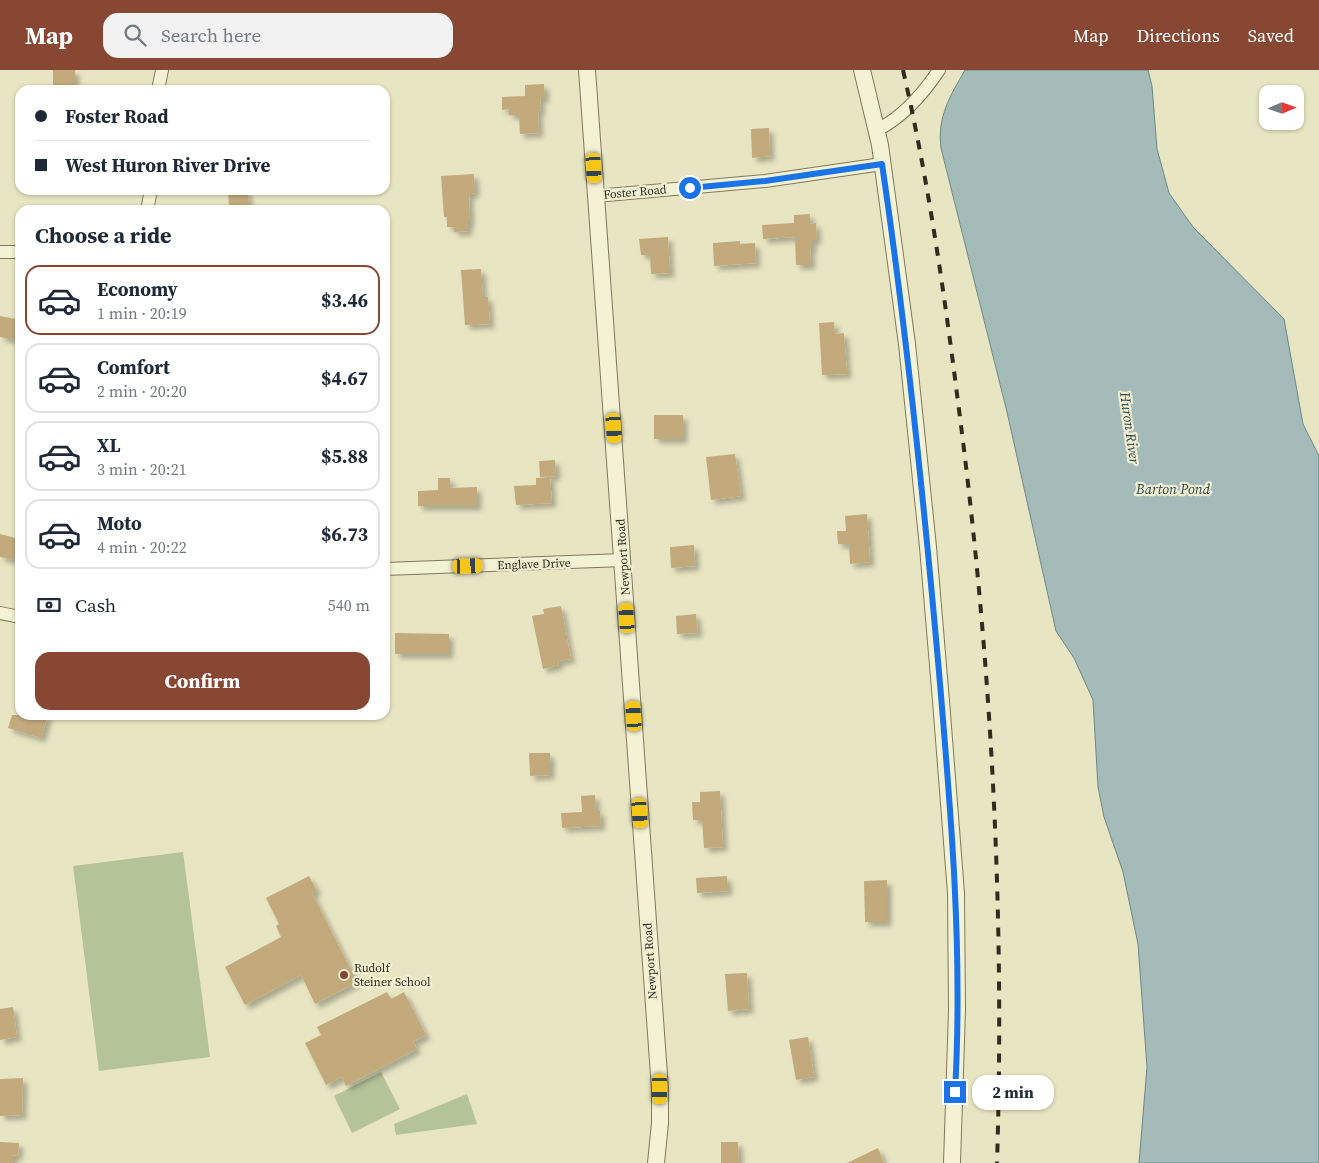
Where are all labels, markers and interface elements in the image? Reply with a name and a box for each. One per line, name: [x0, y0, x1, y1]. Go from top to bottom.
search box: [103, 13, 453, 58]
text: Map: [25, 19, 73, 52]
icon: search: [121, 21, 149, 49]
text: Search here: [161, 22, 261, 48]
text: Map: [1073, 23, 1109, 48]
text: Directions: [1137, 23, 1220, 48]
text: Saved: [1248, 23, 1294, 48]
north arrow: [1259, 85, 1304, 130]
map controls: [1259, 85, 1304, 130]
text: Foster Road: [65, 103, 169, 129]
text: West Huron River Drive: [65, 152, 271, 178]
car: [585, 153, 602, 183]
route start: [679, 177, 701, 199]
street label: Foster Road: [603, 181, 667, 203]
text: Choose a ride: [35, 220, 172, 250]
text: Economy: [97, 276, 178, 302]
icon: car: [37, 278, 82, 323]
text: $3.46: [321, 287, 368, 313]
text: 1 min · 20:19: [97, 302, 187, 324]
text: Comfort: [97, 354, 170, 380]
icon: car: [37, 356, 82, 401]
text: $4.67: [321, 365, 368, 391]
text: 2 min · 20:20: [97, 380, 187, 402]
water label: Huron River: [1115, 390, 1145, 466]
car: [605, 413, 622, 443]
text: XL: [97, 432, 120, 458]
icon: car: [37, 434, 82, 479]
text: $5.88: [321, 443, 368, 469]
text: 3 min · 20:21: [97, 458, 187, 480]
water label: Barton Pond: [1135, 479, 1211, 499]
text: Moto: [97, 510, 142, 536]
icon: car: [37, 512, 82, 557]
street label: Newport Road: [612, 518, 634, 596]
text: $6.73: [321, 521, 368, 547]
text: 4 min · 20:22: [97, 536, 187, 558]
street label: Englave Drive: [497, 555, 571, 573]
car: [452, 558, 483, 574]
icon: cash: [35, 591, 63, 619]
text: Cash: [75, 592, 116, 618]
text: 540 m: [328, 594, 370, 616]
car: [618, 603, 635, 633]
button: Confirm: [35, 652, 370, 710]
car: [625, 701, 642, 731]
car: [631, 798, 648, 828]
street label: Newport Road: [639, 922, 661, 1000]
place label: Rudolf Steiner School: [354, 960, 431, 990]
marker: Rudolf Steiner School: [338, 969, 350, 981]
car: [652, 1074, 667, 1104]
callout: 2 min: [972, 1074, 1055, 1110]
route end: [944, 1081, 966, 1103]
text: 2 min: [992, 1081, 1034, 1103]

